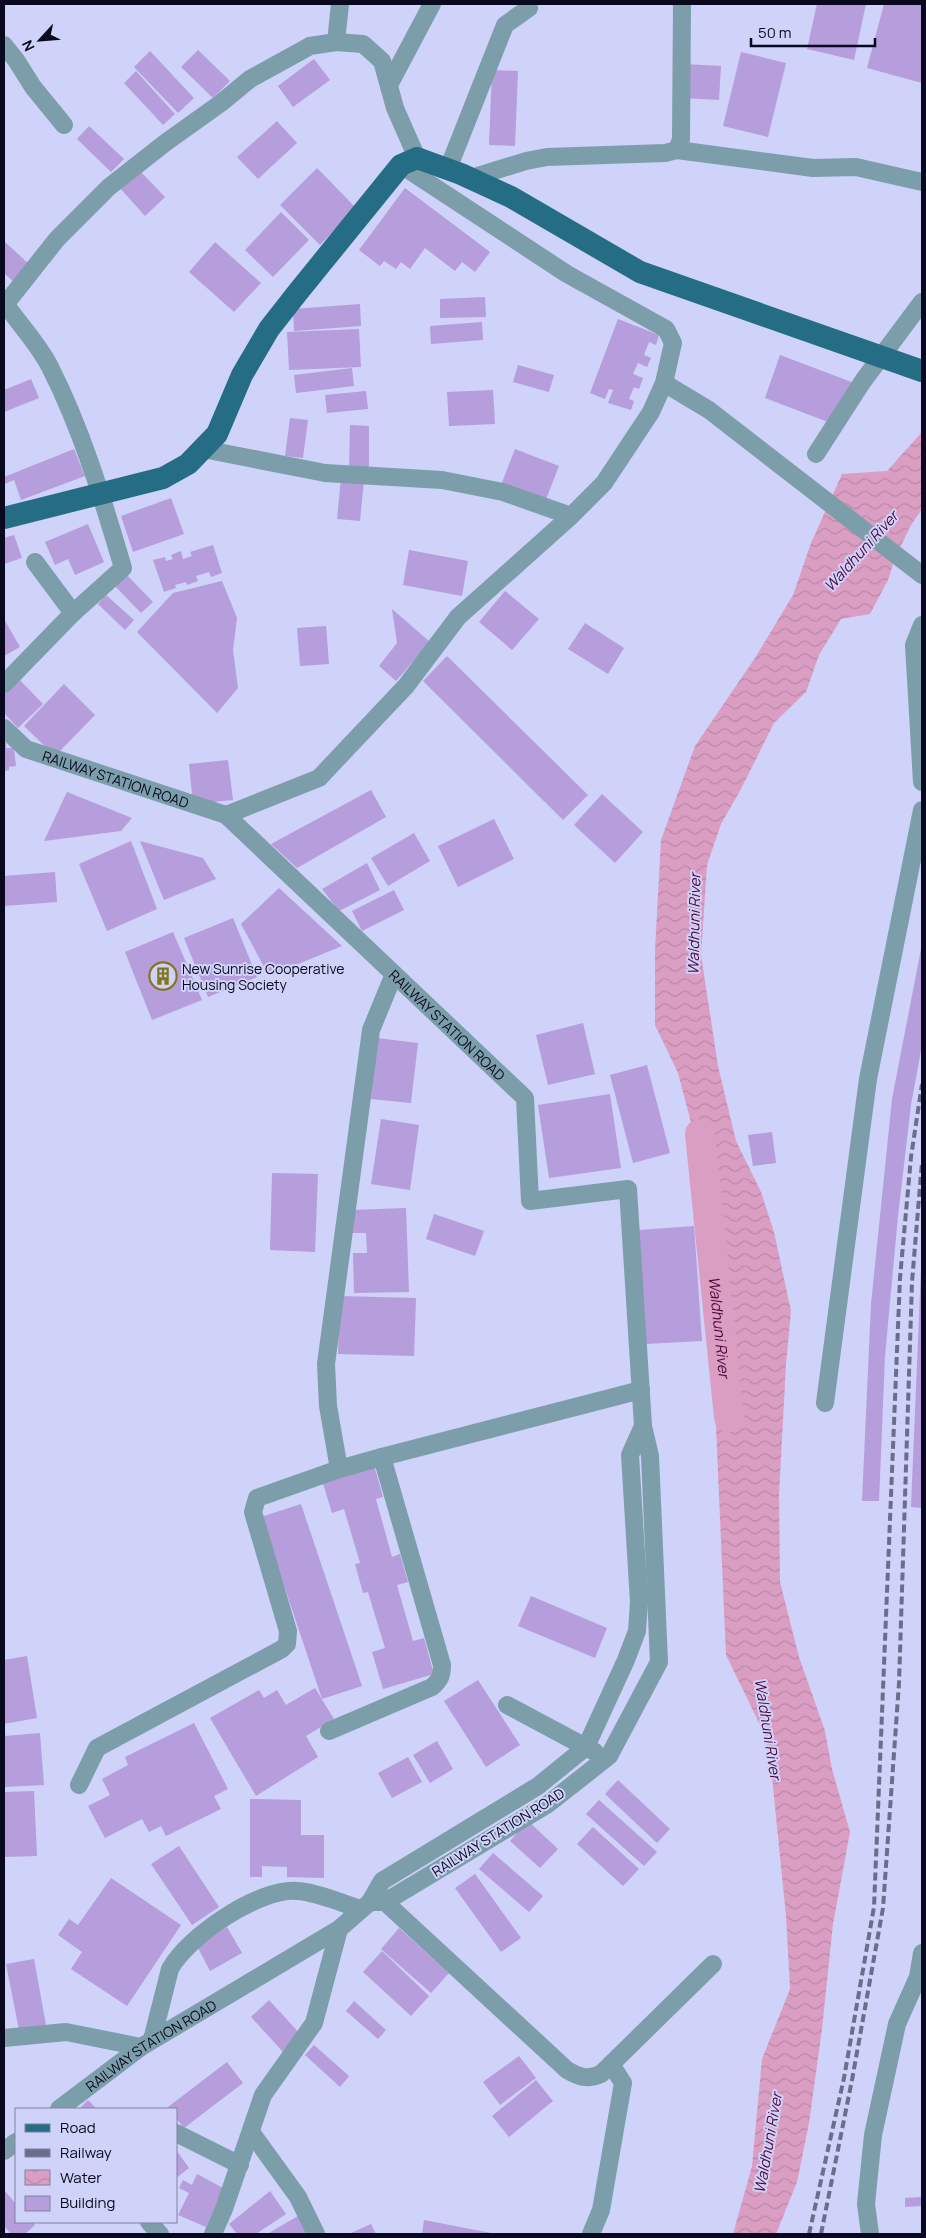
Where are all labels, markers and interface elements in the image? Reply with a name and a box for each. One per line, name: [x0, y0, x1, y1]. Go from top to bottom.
north arrow: [15, 15, 65, 65]
scale bar: [751, 15, 875, 47]
text: 50 m: [758, 22, 792, 43]
text: N: [17, 37, 39, 55]
water label: Waldhuni River: [819, 504, 905, 596]
street label: RAILWAY STATION ROAD: [40, 746, 192, 812]
water label: Waldhuni River: [683, 870, 705, 975]
place label: New Sunrise Cooperative Housing Society: [182, 959, 344, 994]
building icon: New Sunrise Cooperative Housing Society: [148, 961, 178, 991]
street label: RAILWAY STATION ROAD: [385, 965, 510, 1084]
water label: Waldhuni River: [704, 1275, 736, 1381]
water label: Waldhuni River: [750, 1677, 787, 1783]
street label: RAILWAY STATION ROAD: [428, 1783, 568, 1881]
street label: RAILWAY STATION ROAD: [82, 1995, 220, 2095]
water label: Waldhuni River: [749, 2089, 788, 2195]
legend: [15, 2108, 178, 2223]
text: Road: [60, 2117, 96, 2138]
text: Railway: [60, 2142, 112, 2163]
text: Water: [60, 2167, 102, 2188]
text: Building: [60, 2192, 115, 2213]

